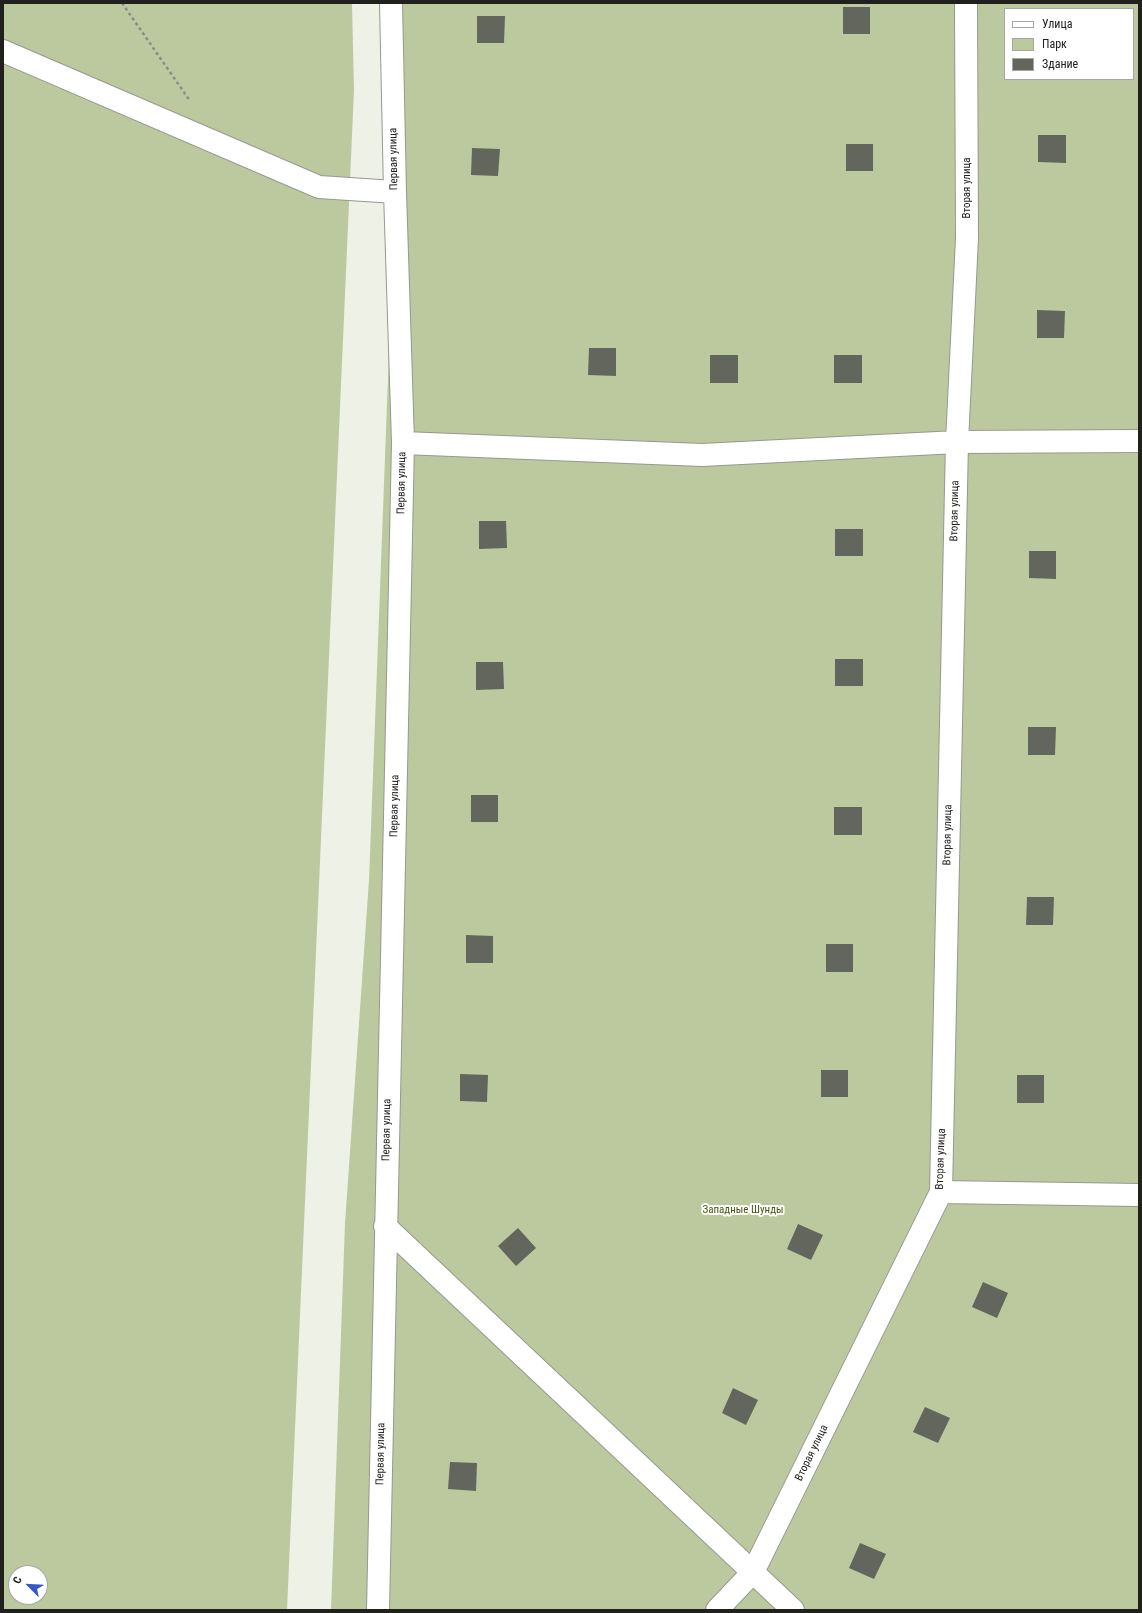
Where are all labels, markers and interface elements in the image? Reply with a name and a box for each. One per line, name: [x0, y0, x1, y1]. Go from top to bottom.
legend: [1004, 8, 1134, 80]
text: Улица: [1042, 17, 1072, 31]
text: Парк: [1042, 37, 1067, 51]
text: Здание: [1042, 57, 1078, 71]
street label: Первая улица: [387, 128, 401, 190]
street label: Вторая улица: [960, 157, 974, 219]
street label: Первая улица: [395, 452, 409, 514]
street label: Вторая улица: [948, 480, 962, 542]
street label: Первая улица: [388, 775, 402, 837]
street label: Вторая улица: [941, 804, 955, 866]
street label: Первая улица: [380, 1099, 394, 1161]
street label: Вторая улица: [933, 1128, 949, 1190]
park label: Западные Шунды: [702, 1203, 784, 1217]
street label: Первая улица: [374, 1423, 388, 1485]
street label: Вторая улица: [793, 1423, 831, 1483]
north arrow: [8, 1565, 48, 1605]
text: С: [10, 1575, 25, 1586]

